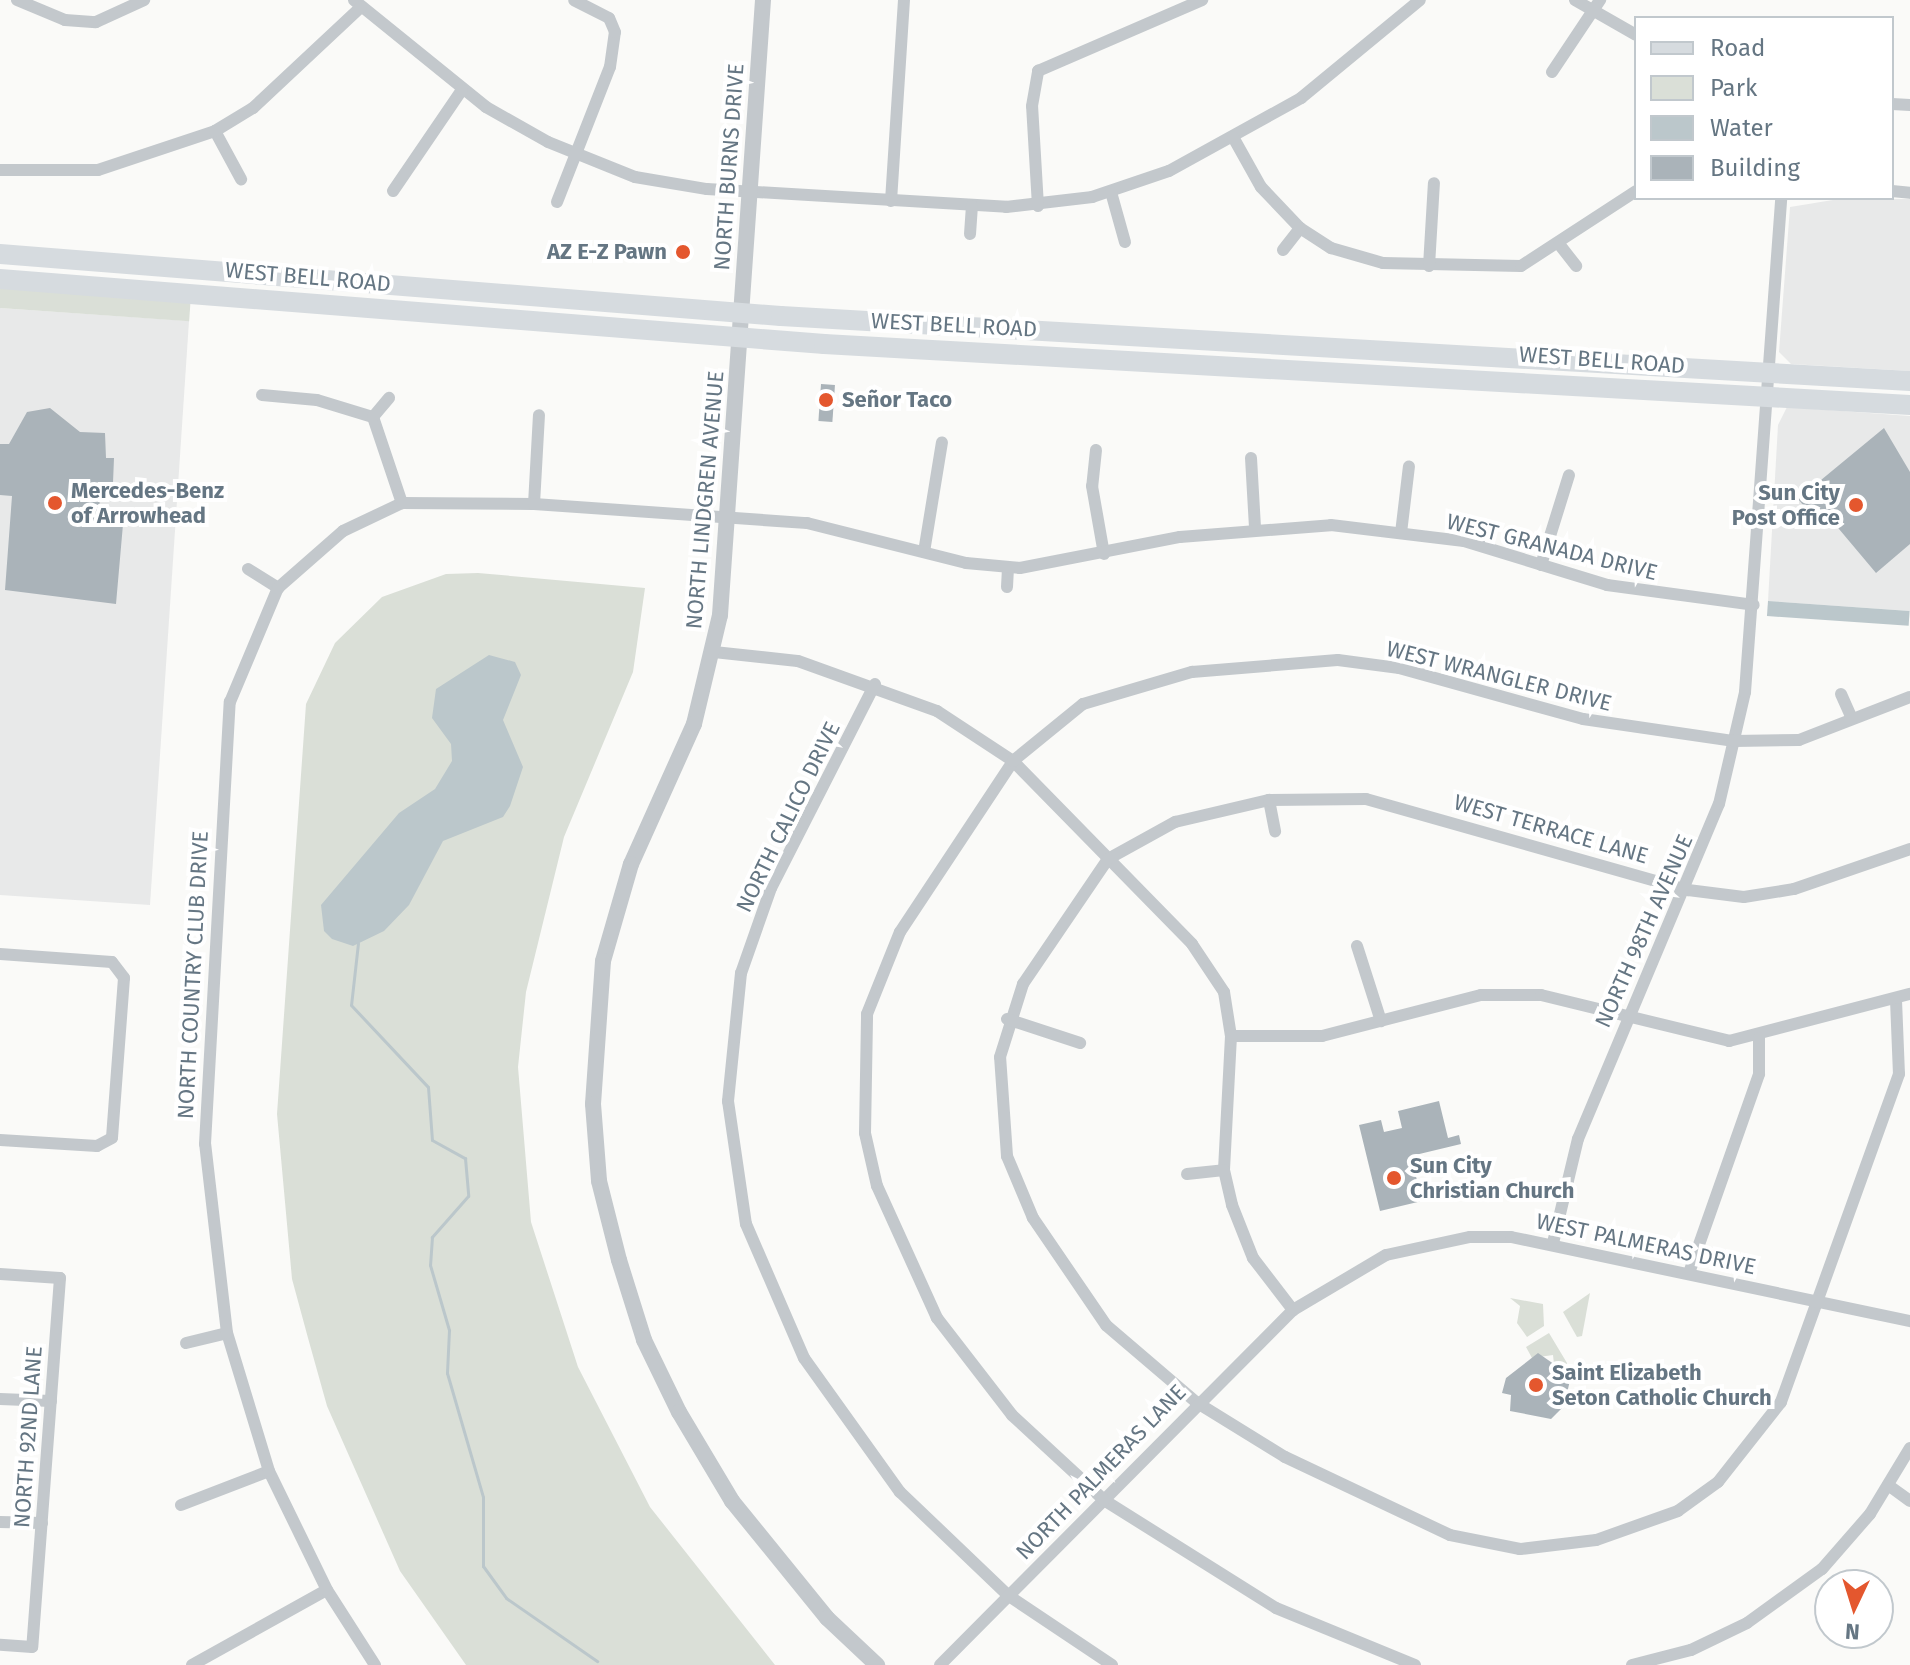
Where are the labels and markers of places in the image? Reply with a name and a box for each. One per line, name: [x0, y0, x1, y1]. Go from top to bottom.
place label: AZ E-Z Pawn: [547, 239, 667, 265]
marker: AZ E-Z Pawn: [674, 243, 692, 261]
place label: Señor Taco: [842, 387, 952, 413]
marker: Señor Taco: [817, 391, 835, 409]
place label: Mercedes-Benz of Arrowhead: [71, 477, 224, 528]
place label: Sun City Post Office: [1732, 479, 1840, 530]
marker: Mercedes-Benz of Arrowhead: [46, 494, 64, 512]
marker: Sun City Post Office: [1847, 496, 1865, 514]
place label: Sun City Christian Church: [1410, 1152, 1575, 1204]
marker: Sun City Christian Church: [1385, 1169, 1403, 1187]
place label: Saint Elizabeth Seton Catholic Church: [1552, 1359, 1772, 1410]
marker: Saint Elizabeth Seton Catholic Church: [1527, 1376, 1545, 1394]

